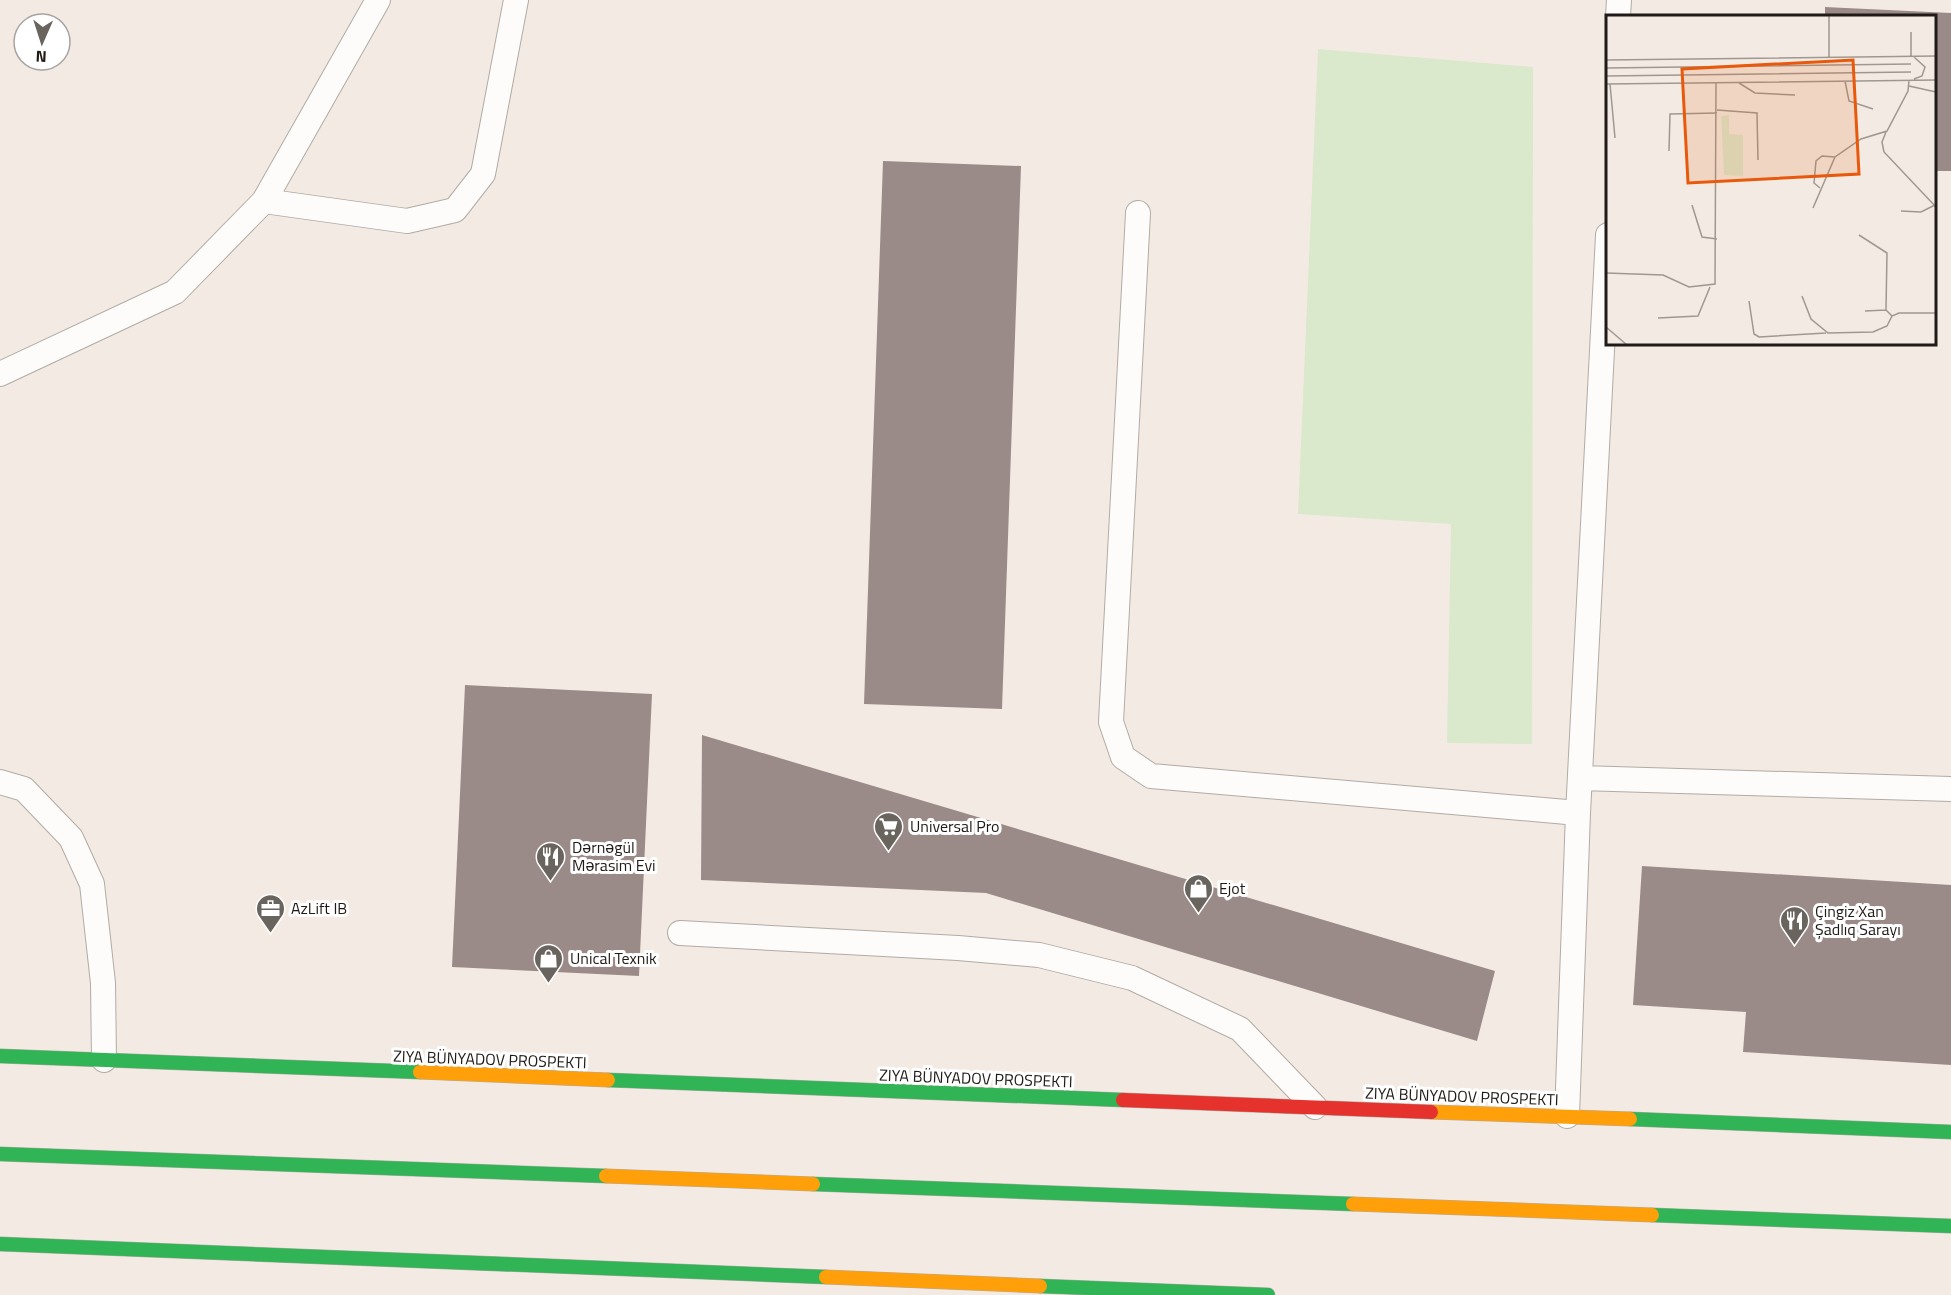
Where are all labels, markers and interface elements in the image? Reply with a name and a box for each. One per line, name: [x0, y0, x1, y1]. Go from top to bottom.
north arrow: [12, 12, 72, 72]
inset map: [1606, 15, 1936, 345]
text: N: [35, 45, 47, 69]
supermarket icon: Universal Pro: [873, 810, 905, 852]
place label: Universal Pro: [910, 814, 1000, 838]
place label: Dərnəgül Mərasim Evi: [572, 835, 656, 877]
restaurant icon: Dərnəgül Mərasim Evi: [535, 840, 567, 882]
shop icon: Ejot: [1182, 872, 1214, 914]
place label: Ejot: [1219, 876, 1246, 900]
office icon: AzLift IB: [254, 892, 286, 934]
place label: AzLift IB: [291, 896, 347, 920]
place label: Çingiz Xan Şadlıq Sarayı: [1815, 899, 1901, 941]
restaurant icon: Çingiz Xan Şadlıq Sarayı: [1778, 904, 1810, 946]
shop icon: Unical Texnik: [533, 942, 565, 984]
place label: Unical Texnik: [570, 946, 657, 970]
street label: ZIYA BÜNYADOV PROSPEKTI: [393, 1044, 587, 1074]
street label: ZIYA BÜNYADOV PROSPEKTI: [879, 1063, 1073, 1093]
street label: ZIYA BÜNYADOV PROSPEKTI: [1365, 1081, 1559, 1111]

